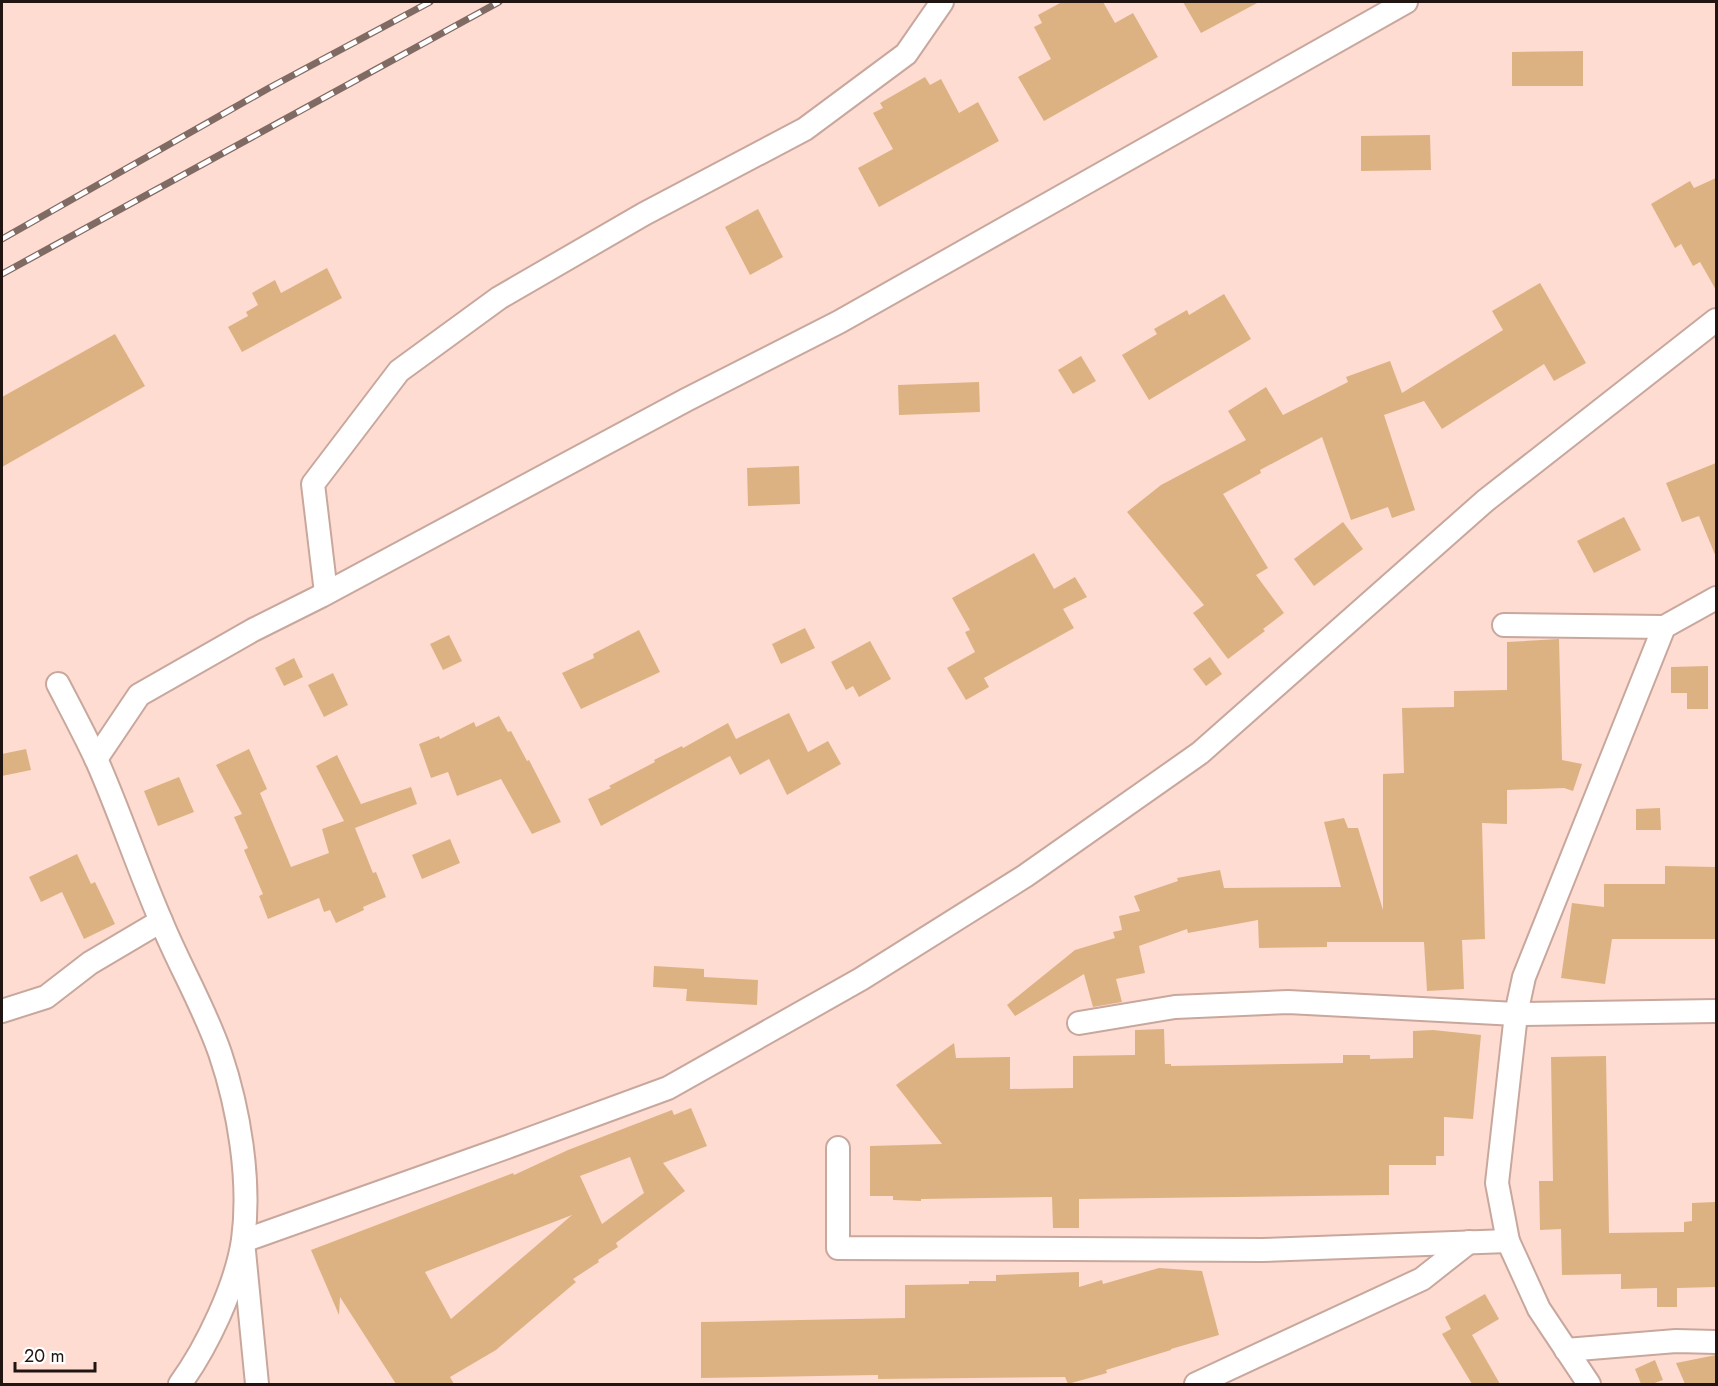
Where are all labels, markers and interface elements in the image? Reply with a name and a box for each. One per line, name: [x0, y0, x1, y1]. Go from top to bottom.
scale bar: [15, 1335, 94, 1373]
text: 20 m: [24, 1343, 64, 1369]

